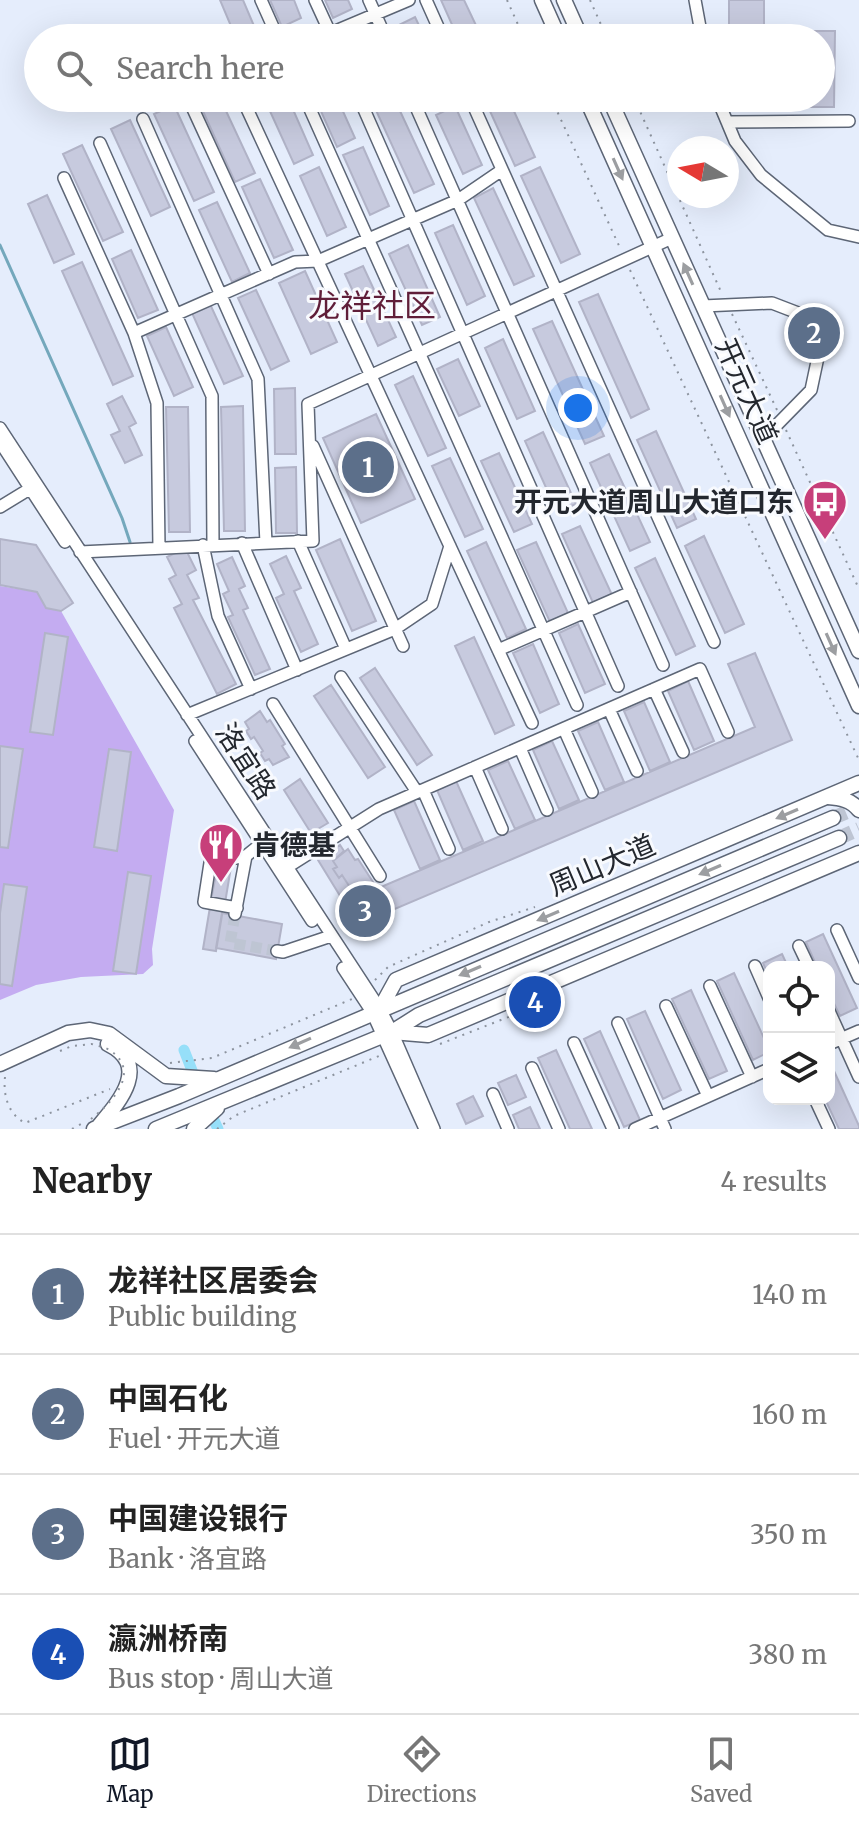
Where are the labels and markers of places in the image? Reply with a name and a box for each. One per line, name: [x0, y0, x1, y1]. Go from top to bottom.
pin: 2: [788, 303, 840, 363]
pin: 1: [342, 437, 394, 497]
bus stop icon: 开元大道周山大道口东: [801, 478, 849, 541]
place label: 开元大道周山大道口东: [514, 484, 794, 520]
restaurant icon: 肯德基: [197, 821, 245, 884]
place label: 肯德基: [252, 827, 336, 863]
pin: 3: [339, 881, 391, 941]
pin: 4: [509, 972, 561, 1032]

